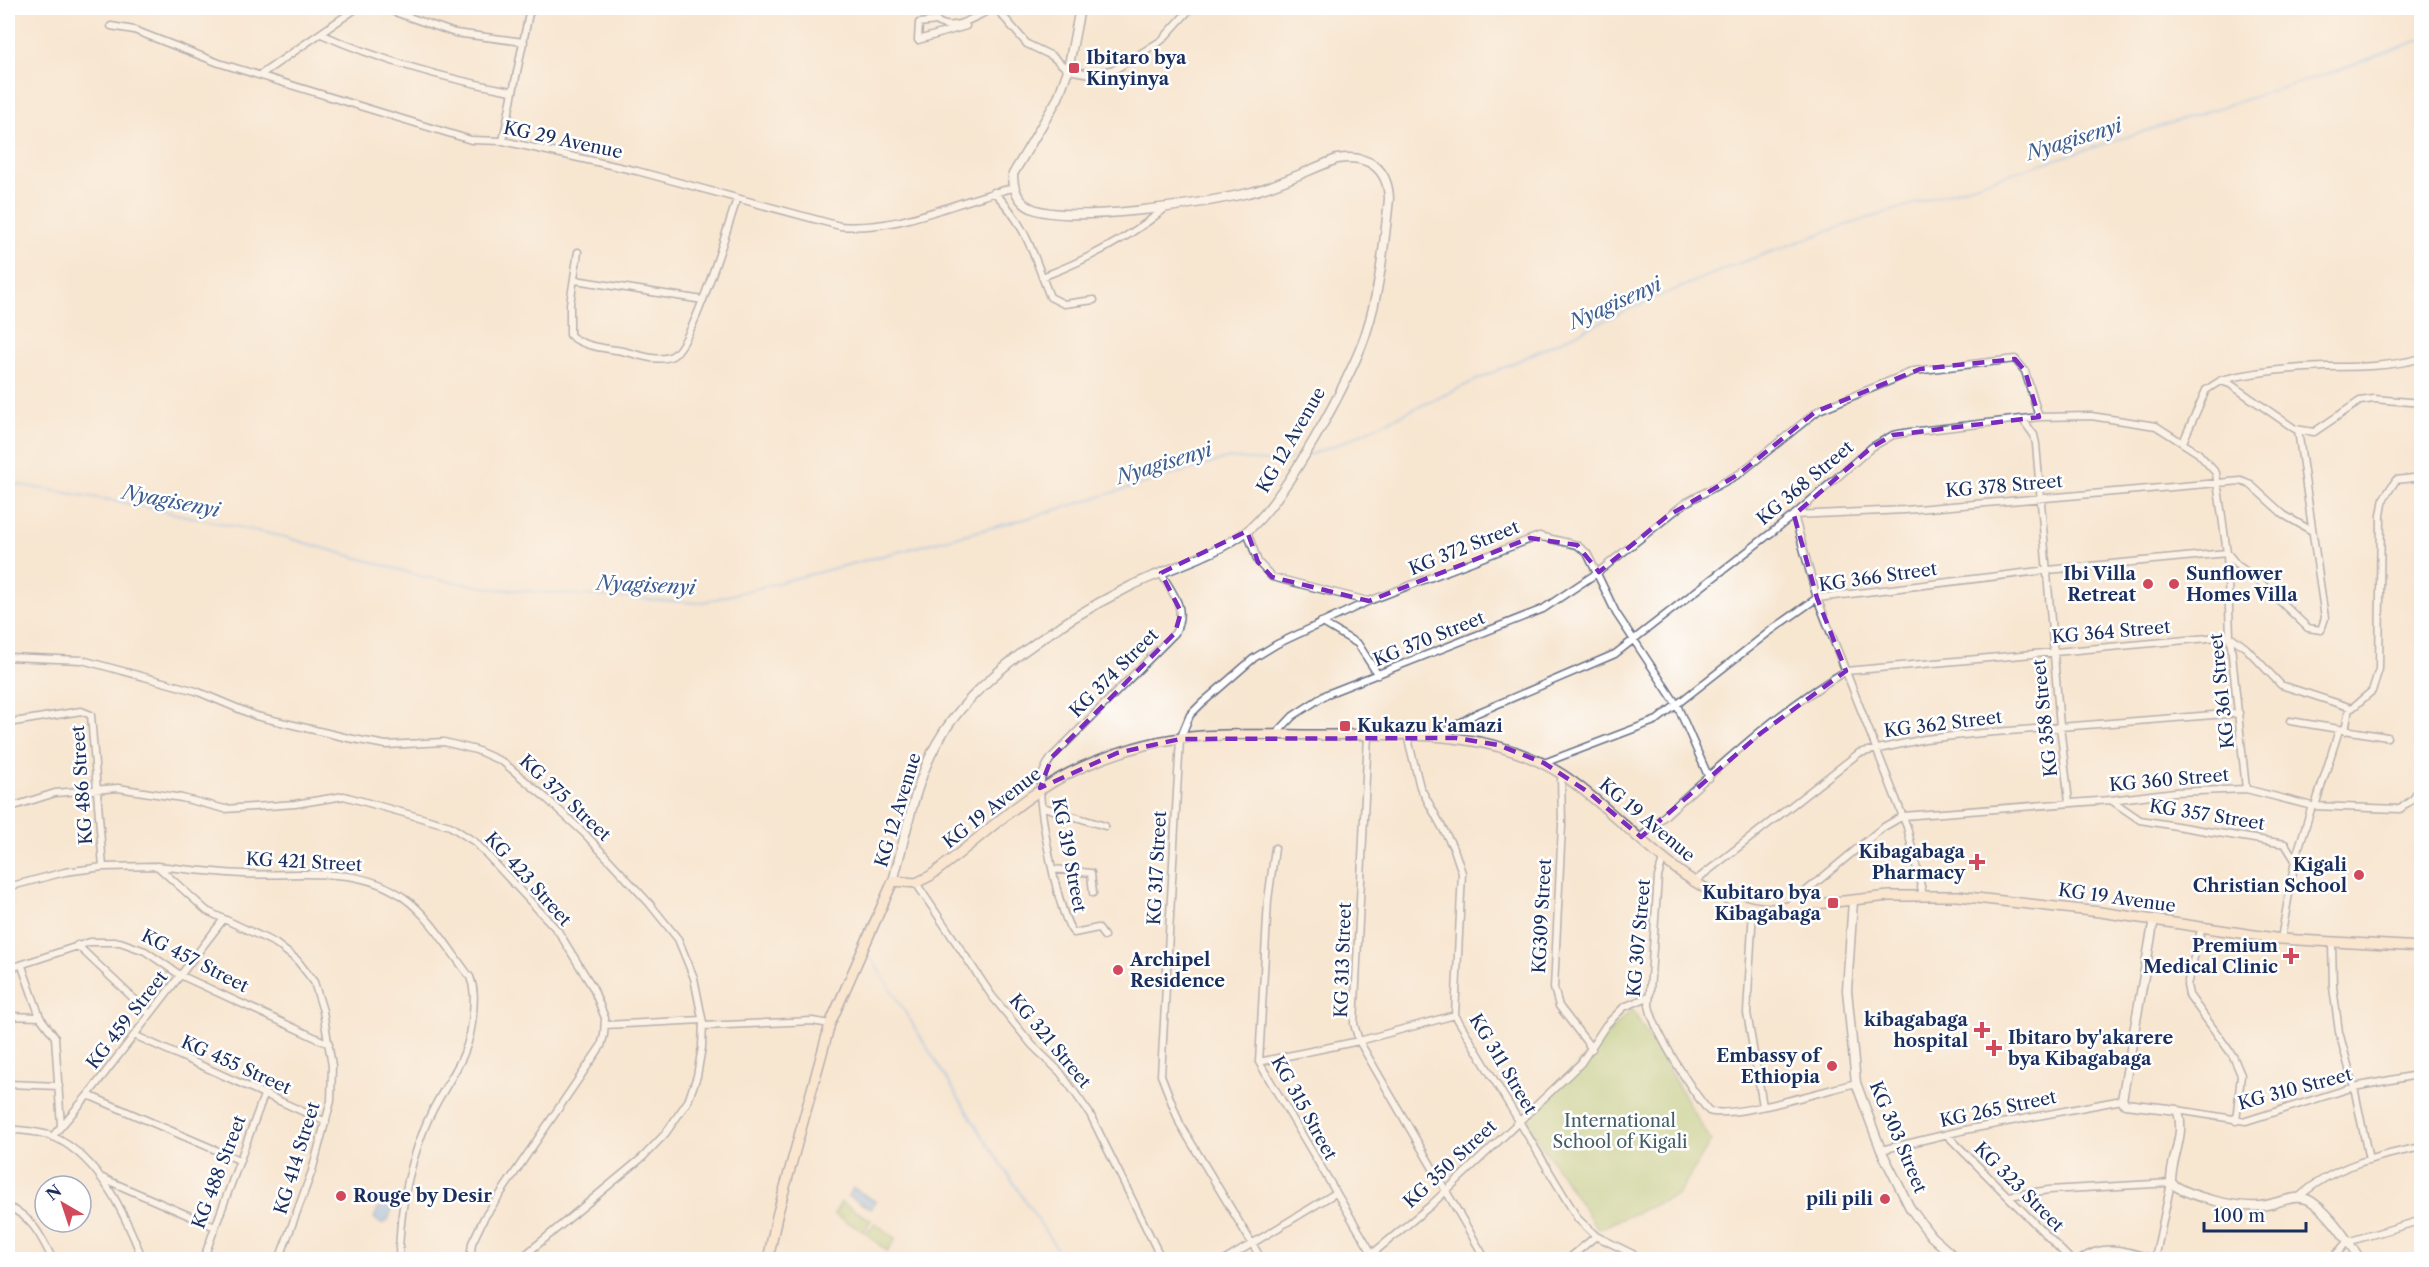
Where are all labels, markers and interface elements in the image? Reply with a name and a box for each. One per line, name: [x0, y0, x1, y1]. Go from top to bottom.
place label: Ibitaro bya Kinyinya: [1086, 47, 1187, 90]
marker: Ibitaro bya Kinyinya: [1067, 61, 1081, 75]
water label: Nyagisenyi: [2021, 113, 2126, 166]
street label: KG 29 Avenue: [501, 117, 625, 163]
water label: Nyagisenyi: [1563, 271, 1667, 335]
street label: KG 12 Avenue: [1252, 383, 1330, 497]
street label: KG 368 Street: [1752, 436, 1858, 530]
water label: Nyagisenyi: [1111, 437, 1216, 490]
street label: KG 378 Street: [1944, 470, 2064, 502]
water label: Nyagisenyi: [118, 479, 224, 523]
street label: KG 372 Street: [1406, 516, 1523, 580]
street label: KG 366 Street: [1817, 558, 1939, 596]
place label: Ibi Villa Retreat: [2063, 563, 2137, 606]
place label: Sunflower Homes Villa: [2186, 563, 2298, 606]
water label: Nyagisenyi: [594, 570, 698, 600]
marker: Ibi Villa Retreat: [2141, 577, 2155, 591]
marker: Sunflower Homes Villa: [2167, 577, 2181, 591]
street label: KG 370 Street: [1370, 606, 1489, 671]
street label: KG 364 Street: [2051, 616, 2172, 648]
street label: KG 374 Street: [1065, 624, 1163, 722]
street label: KG 361 Street: [2205, 631, 2239, 750]
street label: KG 358 Street: [2028, 657, 2062, 778]
street label: KG 362 Street: [1883, 706, 2004, 742]
place label: Kukazu k'amazi: [1357, 715, 1503, 737]
marker: Kukazu k'amazi: [1338, 719, 1352, 733]
street label: KG 486 Street: [67, 724, 97, 845]
street label: KG 375 Street: [515, 750, 616, 846]
street label: KG 12 Avenue: [870, 750, 926, 870]
street label: KG 19 Avenue: [939, 763, 1045, 853]
street label: KG 360 Street: [2108, 764, 2230, 796]
street label: KG 19 Avenue: [1595, 773, 1699, 867]
street label: KG 357 Street: [2148, 795, 2267, 835]
street label: KG 319 Street: [1047, 796, 1091, 915]
street label: KG 317 Street: [1143, 810, 1171, 926]
street label: KG 423 Street: [480, 828, 576, 931]
place label: Kibagabaga Pharmacy: [1858, 841, 1966, 884]
street label: KG 421 Street: [245, 848, 363, 876]
place label: Kigali Christian School: [2193, 854, 2348, 897]
marker: Kibagabaga Pharmacy: [1970, 855, 1984, 869]
street label: KG309 Street: [1528, 857, 1556, 974]
marker: Kigali Christian School: [2352, 868, 2366, 882]
street label: KG 307 Street: [1623, 877, 1655, 998]
street label: KG 19 Avenue: [2057, 879, 2177, 917]
place label: Kubitaro bya Kibagabaga: [1702, 882, 1822, 925]
marker: Kubitaro bya Kibagabaga: [1826, 896, 1840, 910]
street label: KG 313 Street: [1330, 901, 1356, 1018]
street label: KG 457 Street: [138, 925, 253, 998]
place label: Premium Medical Clinic: [2143, 935, 2278, 978]
marker: Premium Medical Clinic: [2282, 947, 2300, 965]
place label: Archipel Residence: [1129, 949, 1225, 992]
marker: Archipel Residence: [1111, 963, 1125, 977]
street label: KG 459 Street: [82, 966, 173, 1074]
street label: KG 321 Street: [1004, 990, 1096, 1093]
place label: kibagabaga hospital: [1864, 1009, 1969, 1052]
street label: KG 311 Street: [1464, 1010, 1542, 1119]
marker: kibagabaga hospital: [1973, 1021, 1991, 1039]
place label: Ibitaro by'akarere bya Kibagabaga: [2007, 1027, 2173, 1070]
street label: KG 455 Street: [178, 1031, 295, 1099]
marker: Ibitaro by'akarere bya Kibagabaga: [1985, 1039, 2003, 1057]
place label: Embassy of Ethiopia: [1716, 1045, 1822, 1088]
street label: KG 315 Street: [1266, 1052, 1342, 1164]
marker: Embassy of Ethiopia: [1825, 1059, 1839, 1073]
street label: KG 310 Street: [2236, 1063, 2355, 1115]
street label: KG 303 Street: [1865, 1078, 1932, 1197]
street label: KG 265 Street: [1938, 1086, 2059, 1132]
street label: KG 414 Street: [269, 1098, 325, 1217]
park label: International School of Kigali: [1552, 1110, 1688, 1153]
street label: KG 488 Street: [187, 1112, 251, 1232]
street label: KG 350 Street: [1399, 1115, 1502, 1213]
street label: KG 323 Street: [1969, 1137, 2069, 1237]
north arrow: [33, 1174, 93, 1234]
text: N: [42, 1180, 65, 1204]
place label: Rouge by Desir: [353, 1185, 492, 1207]
place label: pili pili: [1806, 1188, 1874, 1210]
marker: Rouge by Desir: [334, 1189, 348, 1203]
marker: pili pili: [1878, 1192, 1892, 1206]
scale bar: [2204, 1195, 2306, 1233]
text: 100 m: [2213, 1205, 2265, 1227]

